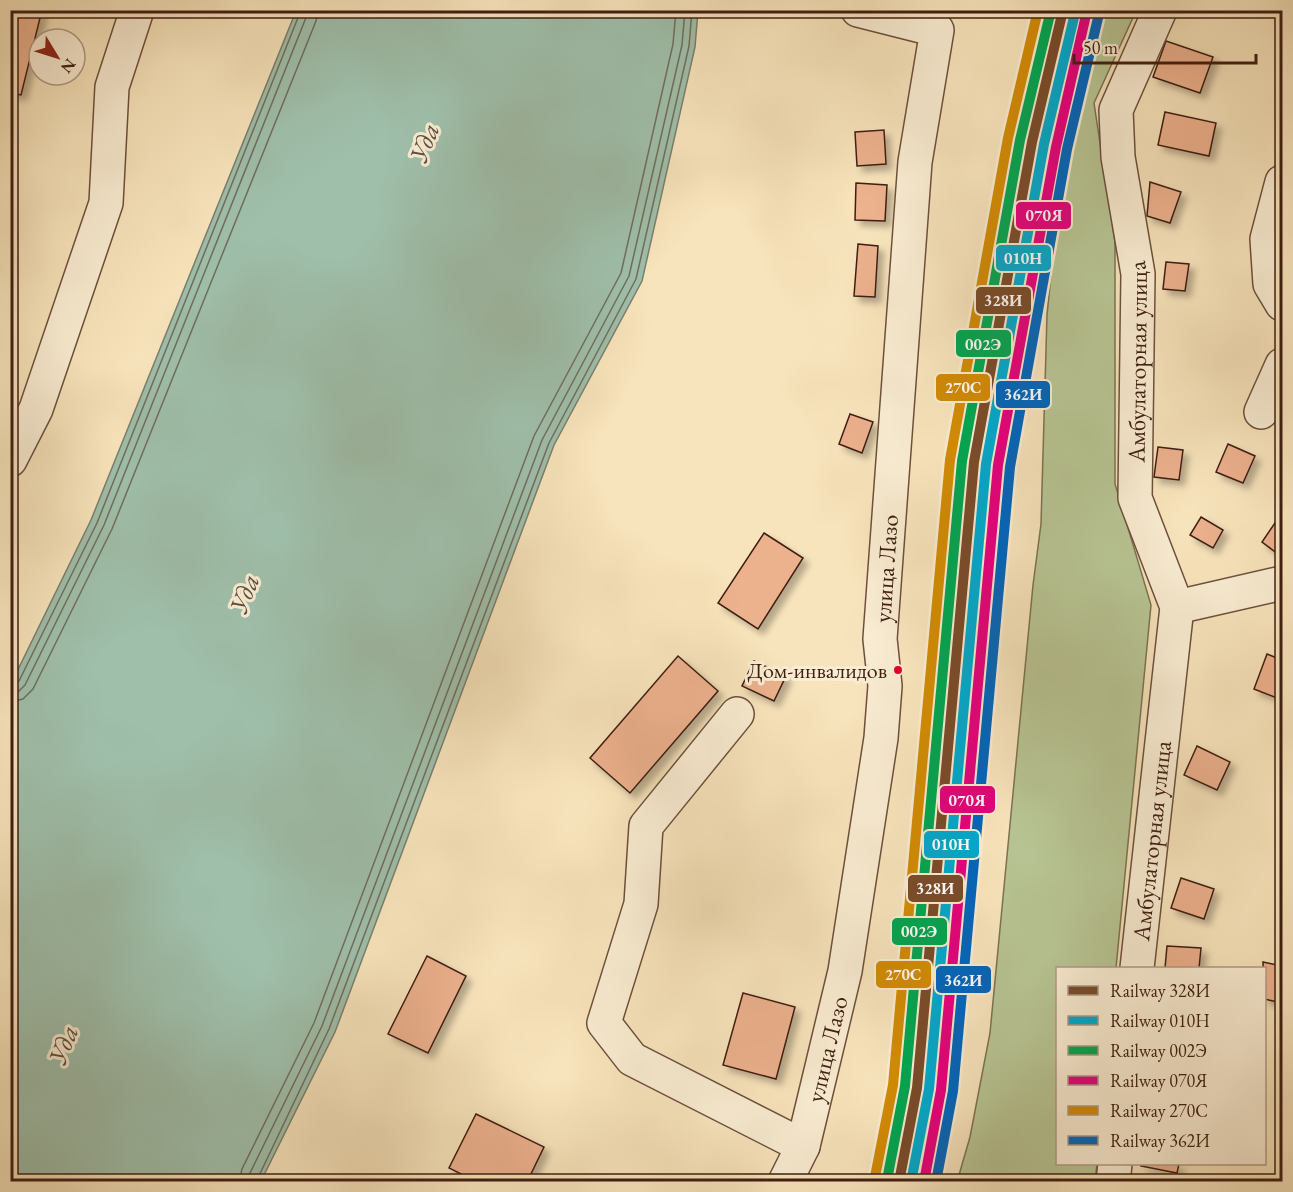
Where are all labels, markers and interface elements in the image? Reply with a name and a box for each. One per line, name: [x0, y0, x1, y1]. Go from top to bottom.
north arrow: [27, 27, 87, 87]
scale bar: [1074, 27, 1256, 65]
text: 50 m: [1083, 36, 1118, 59]
text: N: [56, 54, 81, 78]
water label: Уда: [401, 118, 447, 168]
line badge: 070Я: [1015, 201, 1072, 230]
text: 070Я: [1026, 205, 1063, 226]
line badge: 010Н: [995, 244, 1052, 272]
text: 010Н: [1004, 248, 1042, 269]
street label: Амбулаторная улица: [1120, 259, 1154, 464]
line badge: 328И: [975, 286, 1032, 315]
text: 328И: [984, 290, 1022, 311]
line badge: 002Э: [955, 329, 1012, 358]
text: 002Э: [965, 334, 1001, 355]
line badge: 270С: [935, 373, 991, 402]
text: 270С: [945, 377, 981, 398]
line badge: 362И: [995, 380, 1051, 409]
text: 362И: [1004, 384, 1042, 405]
street label: улица Лазо: [866, 513, 905, 624]
water label: Уда: [221, 569, 267, 619]
place label: Дом-инвалидов: [747, 656, 887, 685]
marker: Дом-инвалидов: [892, 664, 904, 676]
street label: Амбулаторная улица: [1124, 739, 1178, 944]
line badge: 070Я: [939, 785, 996, 814]
text: 070Я: [949, 790, 986, 811]
line badge: 010Н: [923, 830, 980, 859]
text: 010Н: [932, 834, 970, 855]
line badge: 328И: [907, 874, 964, 903]
text: 328И: [916, 878, 954, 899]
line badge: 002Э: [891, 917, 948, 946]
text: 002Э: [901, 921, 937, 942]
line badge: 270С: [875, 960, 932, 989]
text: 270С: [885, 964, 921, 985]
line badge: 362И: [935, 965, 992, 994]
legend: [1056, 967, 1266, 1165]
text: 362И: [944, 970, 982, 991]
text: Railway 328И: [1110, 979, 1210, 1002]
street label: улица Лазо: [799, 993, 854, 1105]
text: Railway 010Н: [1110, 1009, 1210, 1032]
water label: Уда: [40, 1020, 86, 1070]
text: Railway 002Э: [1110, 1039, 1207, 1062]
text: Railway 070Я: [1110, 1069, 1207, 1092]
text: Railway 270С: [1110, 1099, 1208, 1122]
text: Railway 362И: [1110, 1129, 1210, 1152]

